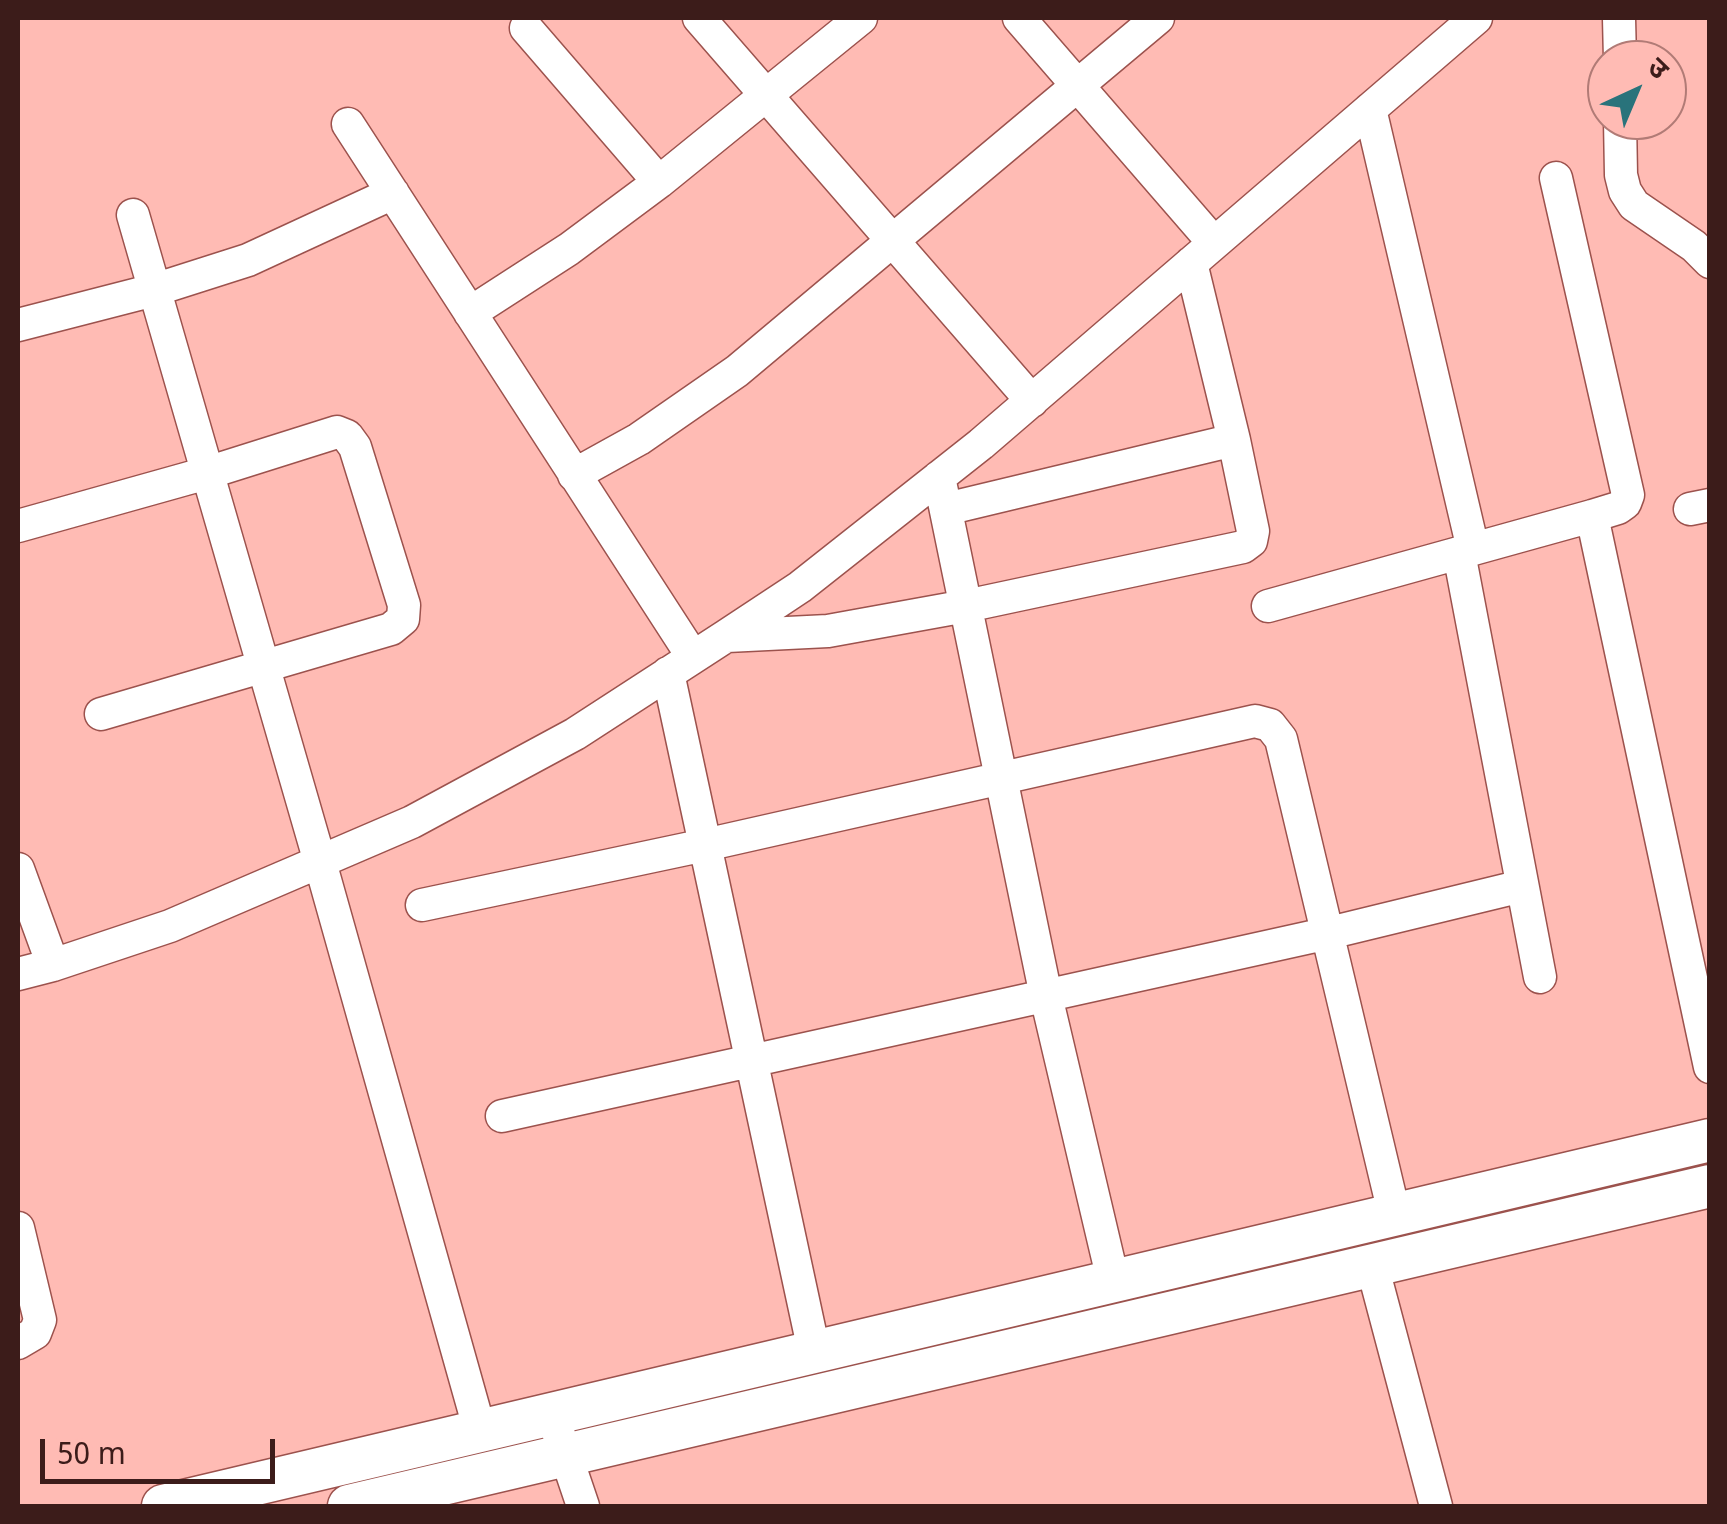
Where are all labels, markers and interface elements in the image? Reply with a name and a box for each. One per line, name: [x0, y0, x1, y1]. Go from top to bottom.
north arrow: [1587, 40, 1687, 140]
text: उ: [1638, 51, 1675, 88]
scale bar: [45, 1419, 280, 1481]
text: 50 m: [57, 1437, 126, 1476]

